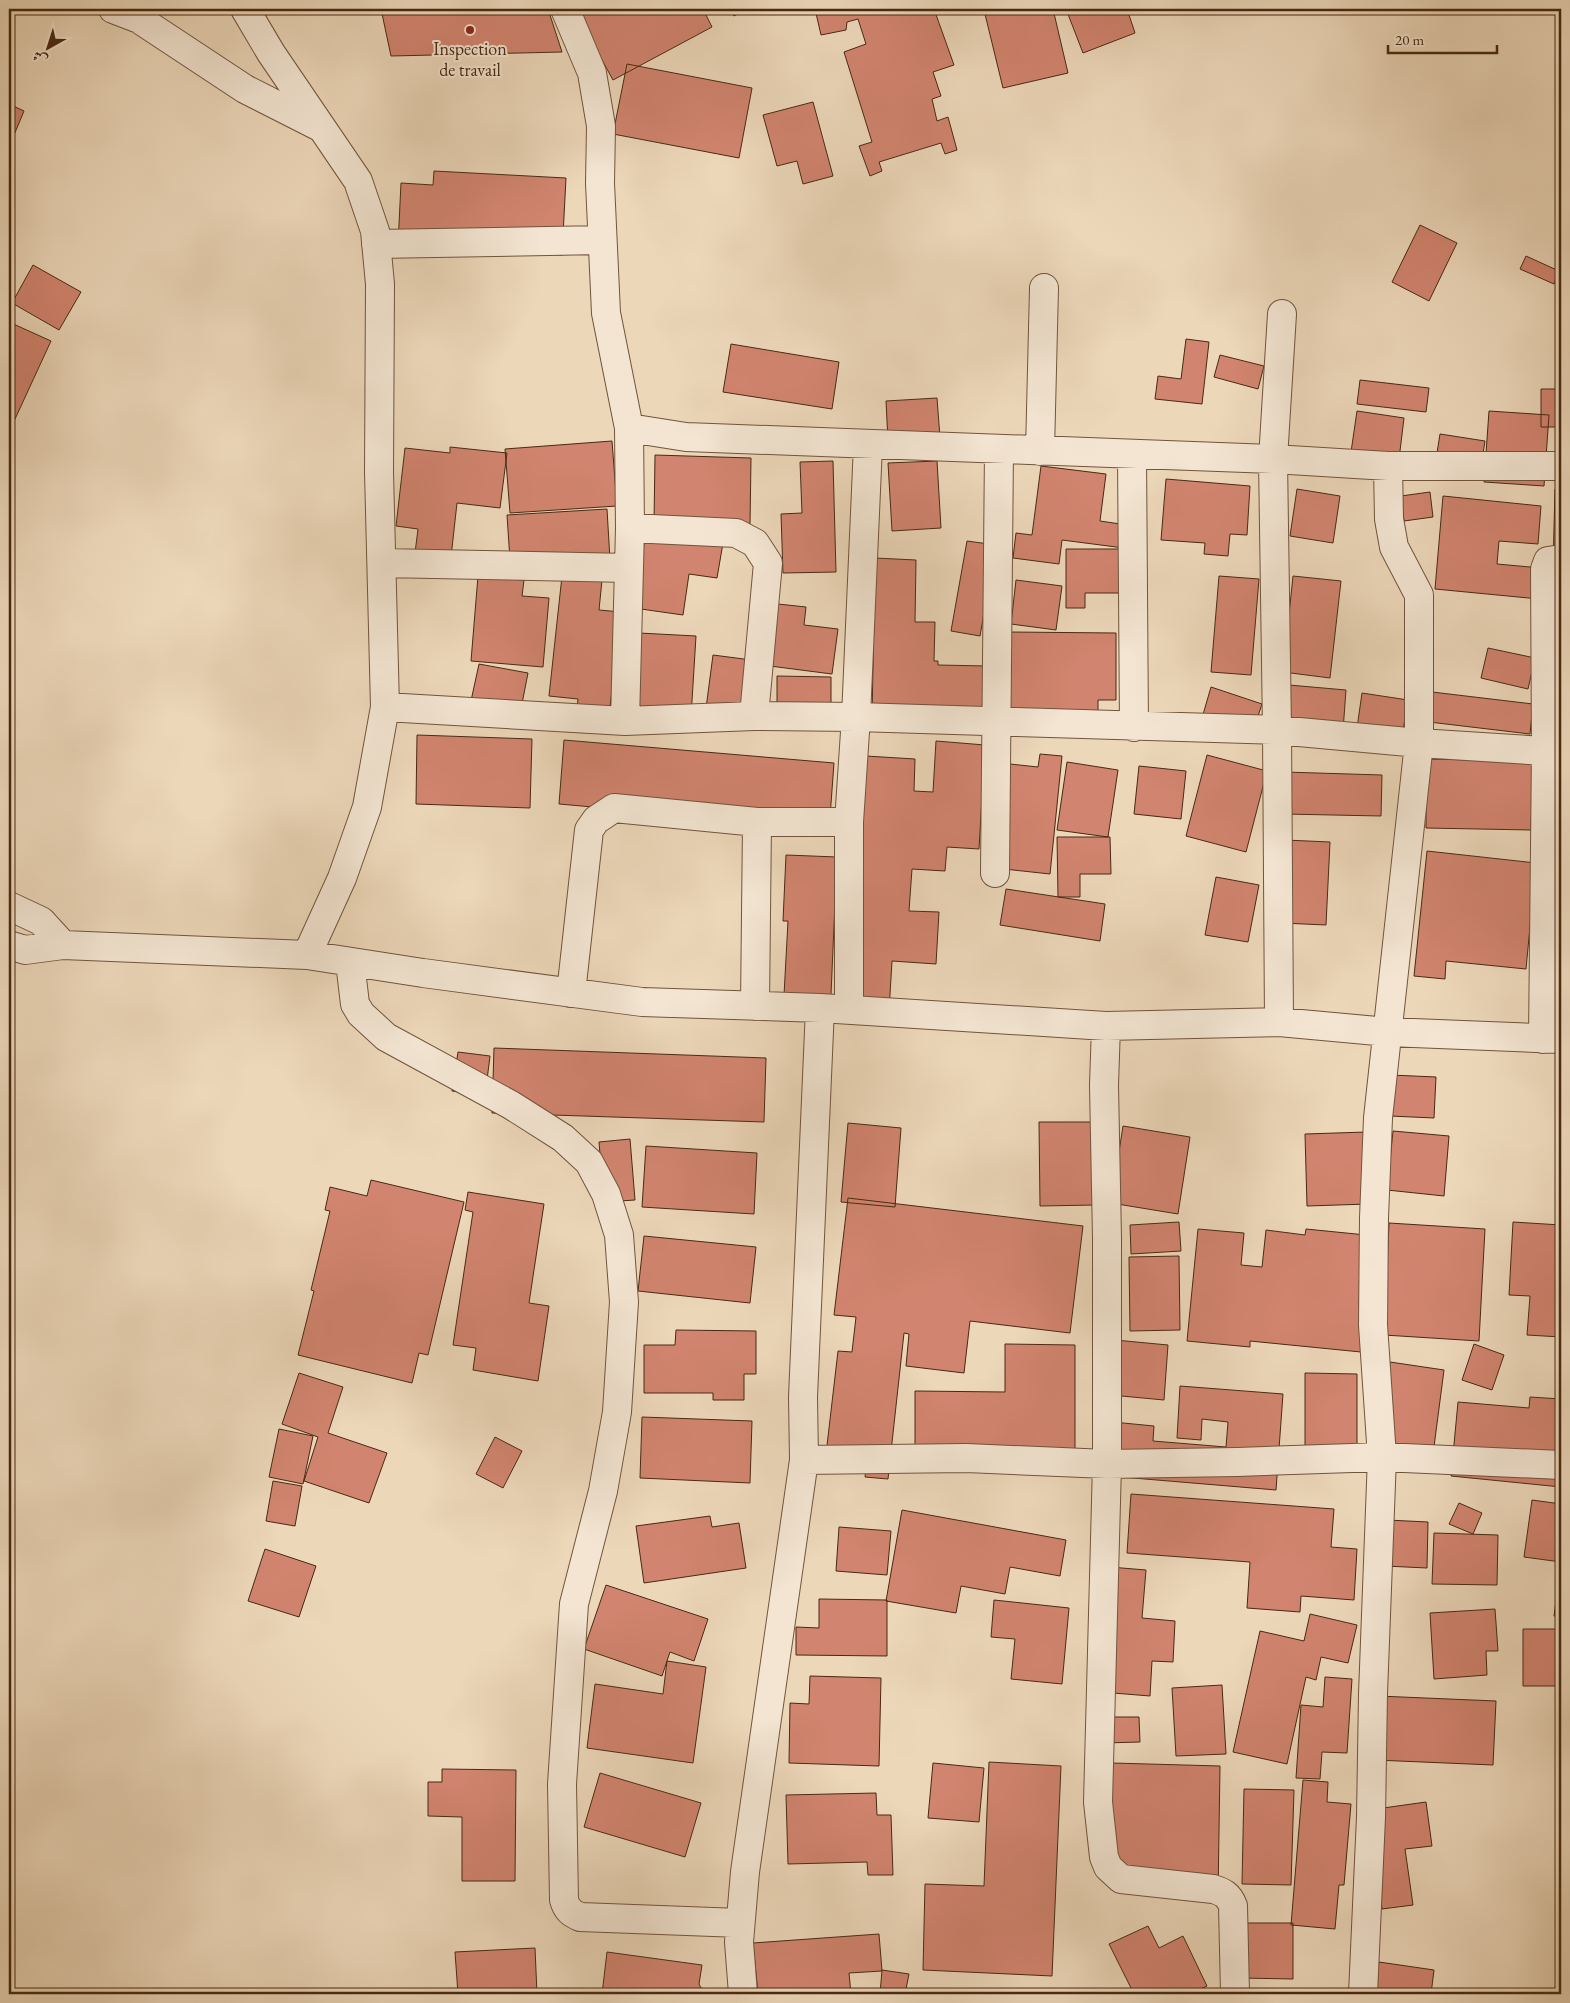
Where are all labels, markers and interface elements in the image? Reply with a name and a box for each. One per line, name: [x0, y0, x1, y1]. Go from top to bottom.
north arrow: [22, 22, 72, 72]
scale bar: [1388, 22, 1496, 54]
marker: Inspection de travail: [464, 24, 476, 36]
text: 20 m: [1395, 30, 1424, 49]
place label: Inspection de travail: [433, 37, 507, 81]
text: ش: [29, 47, 51, 69]

